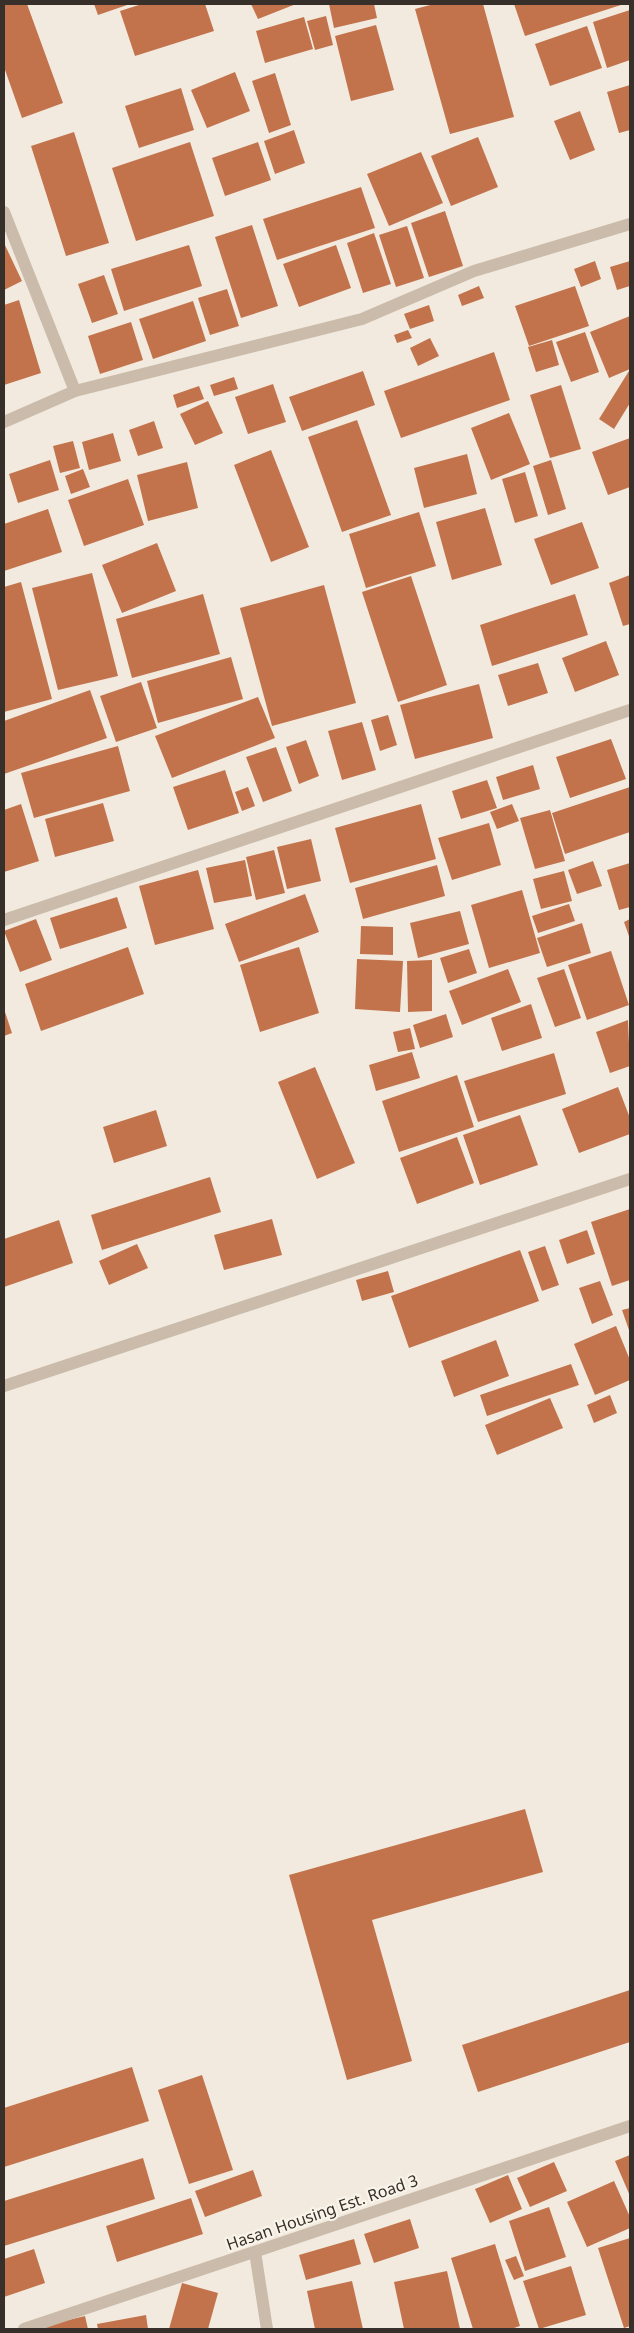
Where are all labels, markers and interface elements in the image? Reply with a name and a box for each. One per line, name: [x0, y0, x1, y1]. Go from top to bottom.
street label: Hasan Housing Est. Road 3: [223, 2169, 421, 2255]

